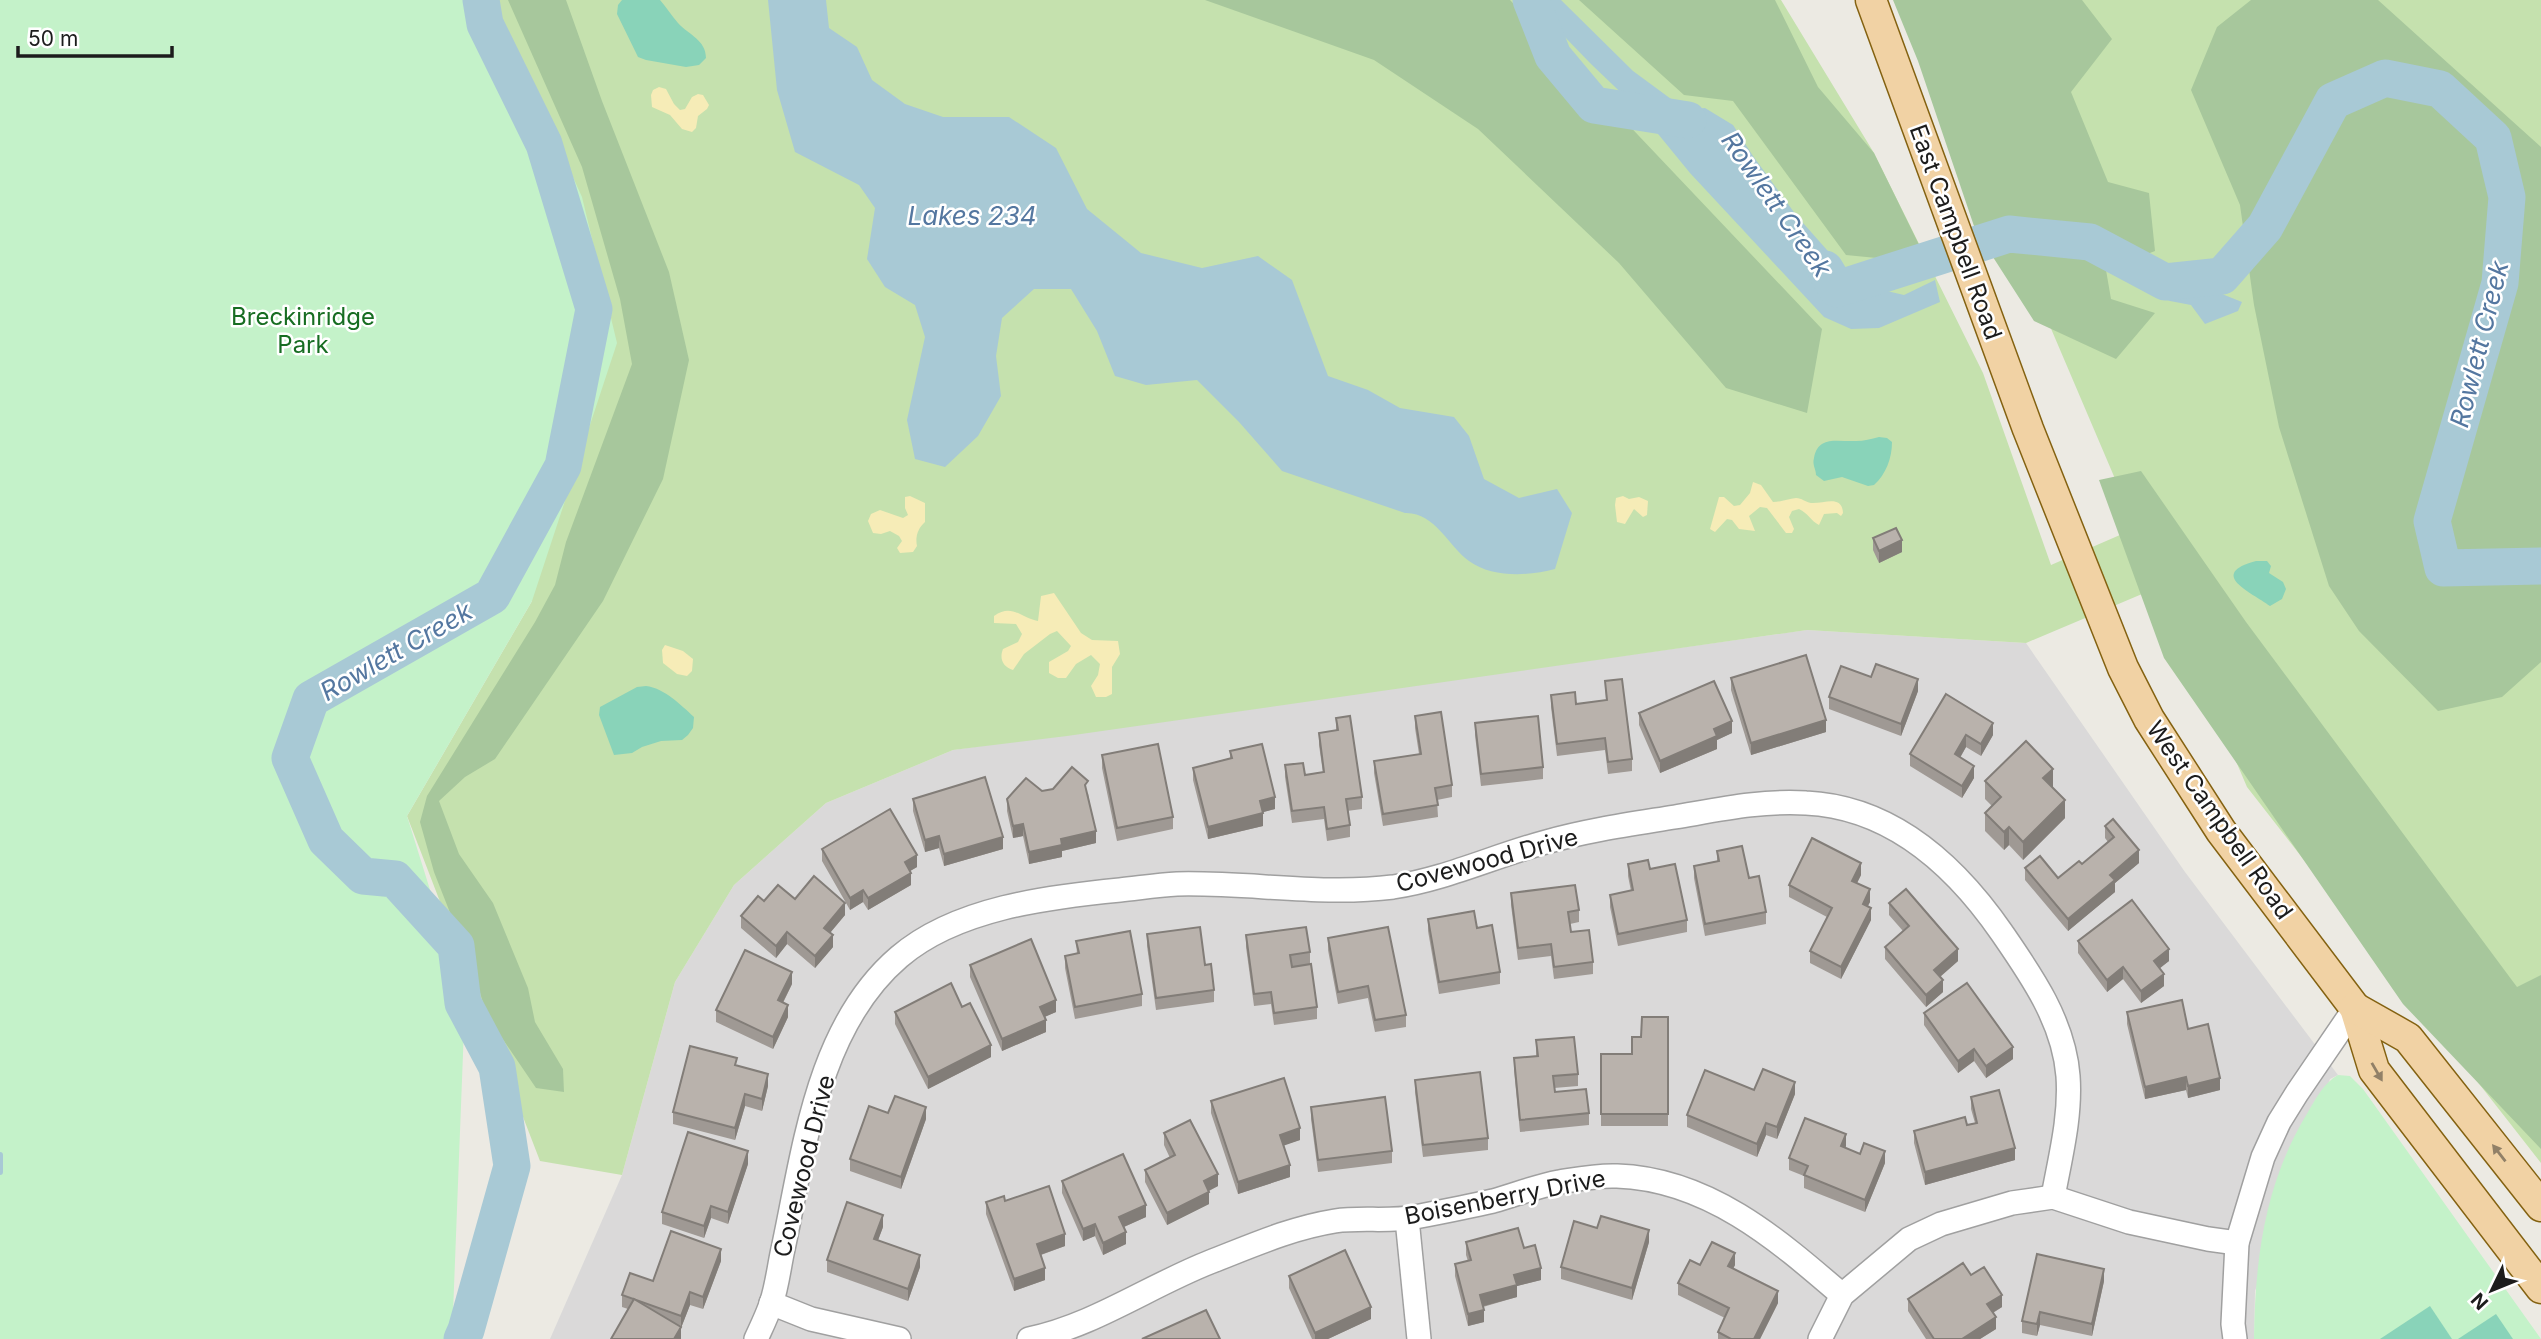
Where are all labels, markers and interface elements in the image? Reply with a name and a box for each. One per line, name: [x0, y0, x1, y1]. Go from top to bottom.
scale bar: [18, 14, 172, 58]
text: 50 m: [28, 26, 78, 51]
street label: East Campbell Road: [1904, 120, 2008, 344]
water label: Rowlett Creek: [1715, 125, 1839, 283]
water label: Lakes 234: [907, 200, 1037, 231]
water label: Rowlett Creek: [2443, 257, 2515, 430]
park label: Breckinridge Park: [231, 302, 375, 359]
water label: Rowlett Creek: [314, 595, 478, 707]
street label: West Campbell Road: [2141, 715, 2299, 925]
street label: Covewood Drive: [1393, 822, 1581, 898]
one-way arrow: [2371, 1063, 2383, 1082]
street label: Covewood Drive: [767, 1072, 841, 1260]
one-way arrow: [2492, 1144, 2507, 1161]
street label: Boisenberry Drive: [1402, 1163, 1608, 1231]
north arrow: [2457, 1255, 2527, 1325]
text: N: [2467, 1288, 2493, 1314]

